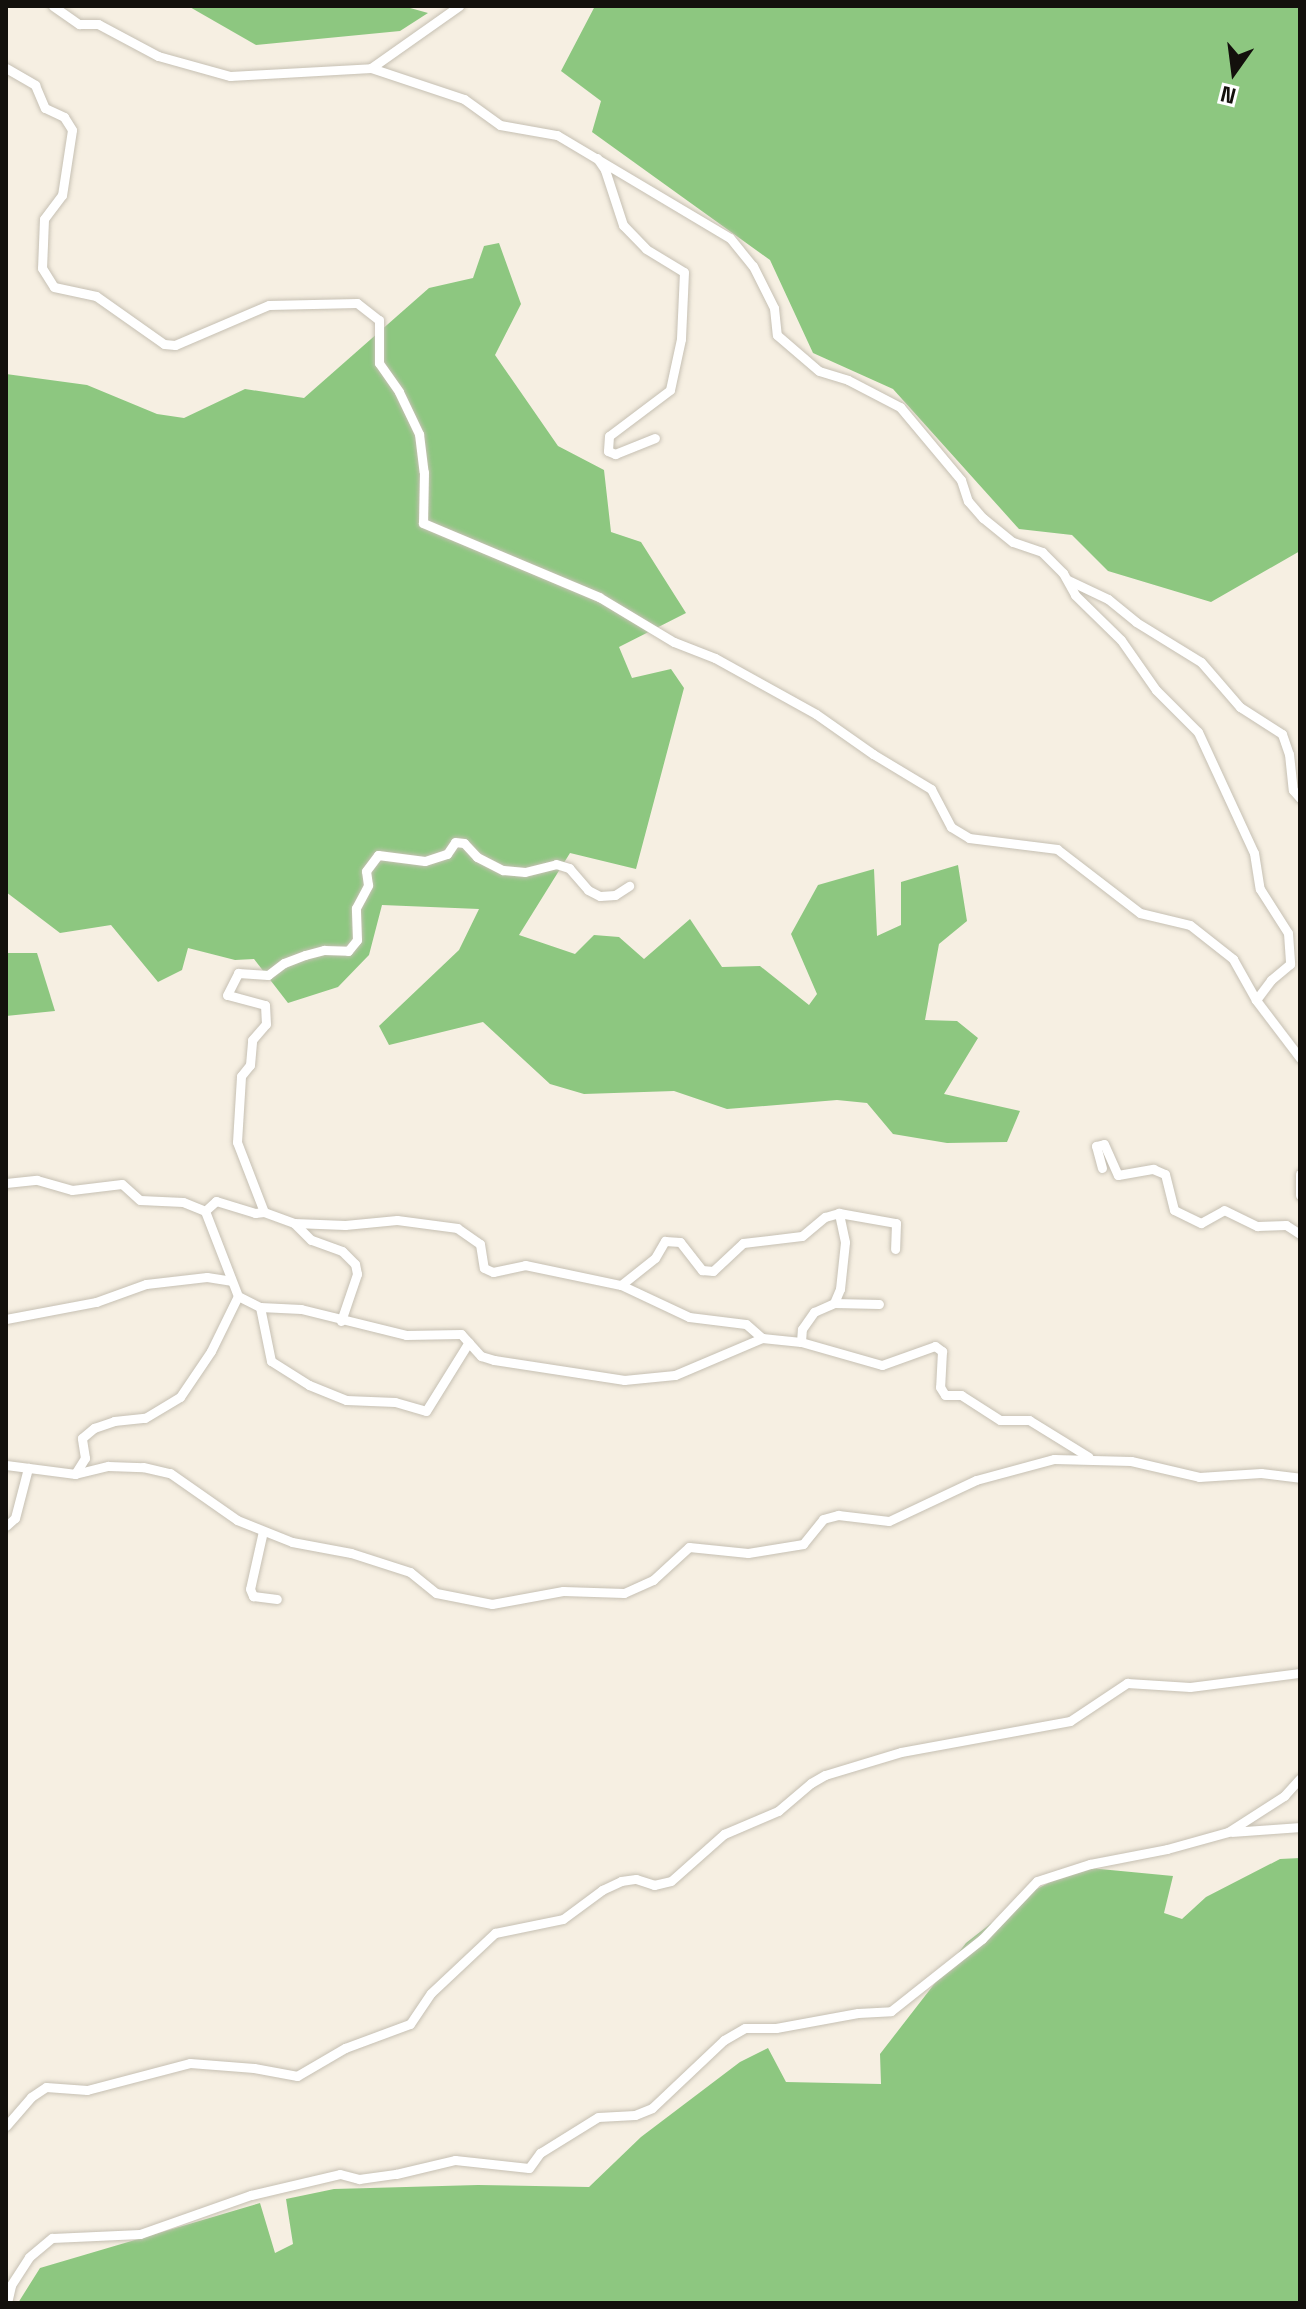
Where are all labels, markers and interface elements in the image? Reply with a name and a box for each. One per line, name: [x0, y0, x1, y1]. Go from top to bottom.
north arrow: [1194, 32, 1274, 112]
text: N: [1218, 80, 1239, 111]

